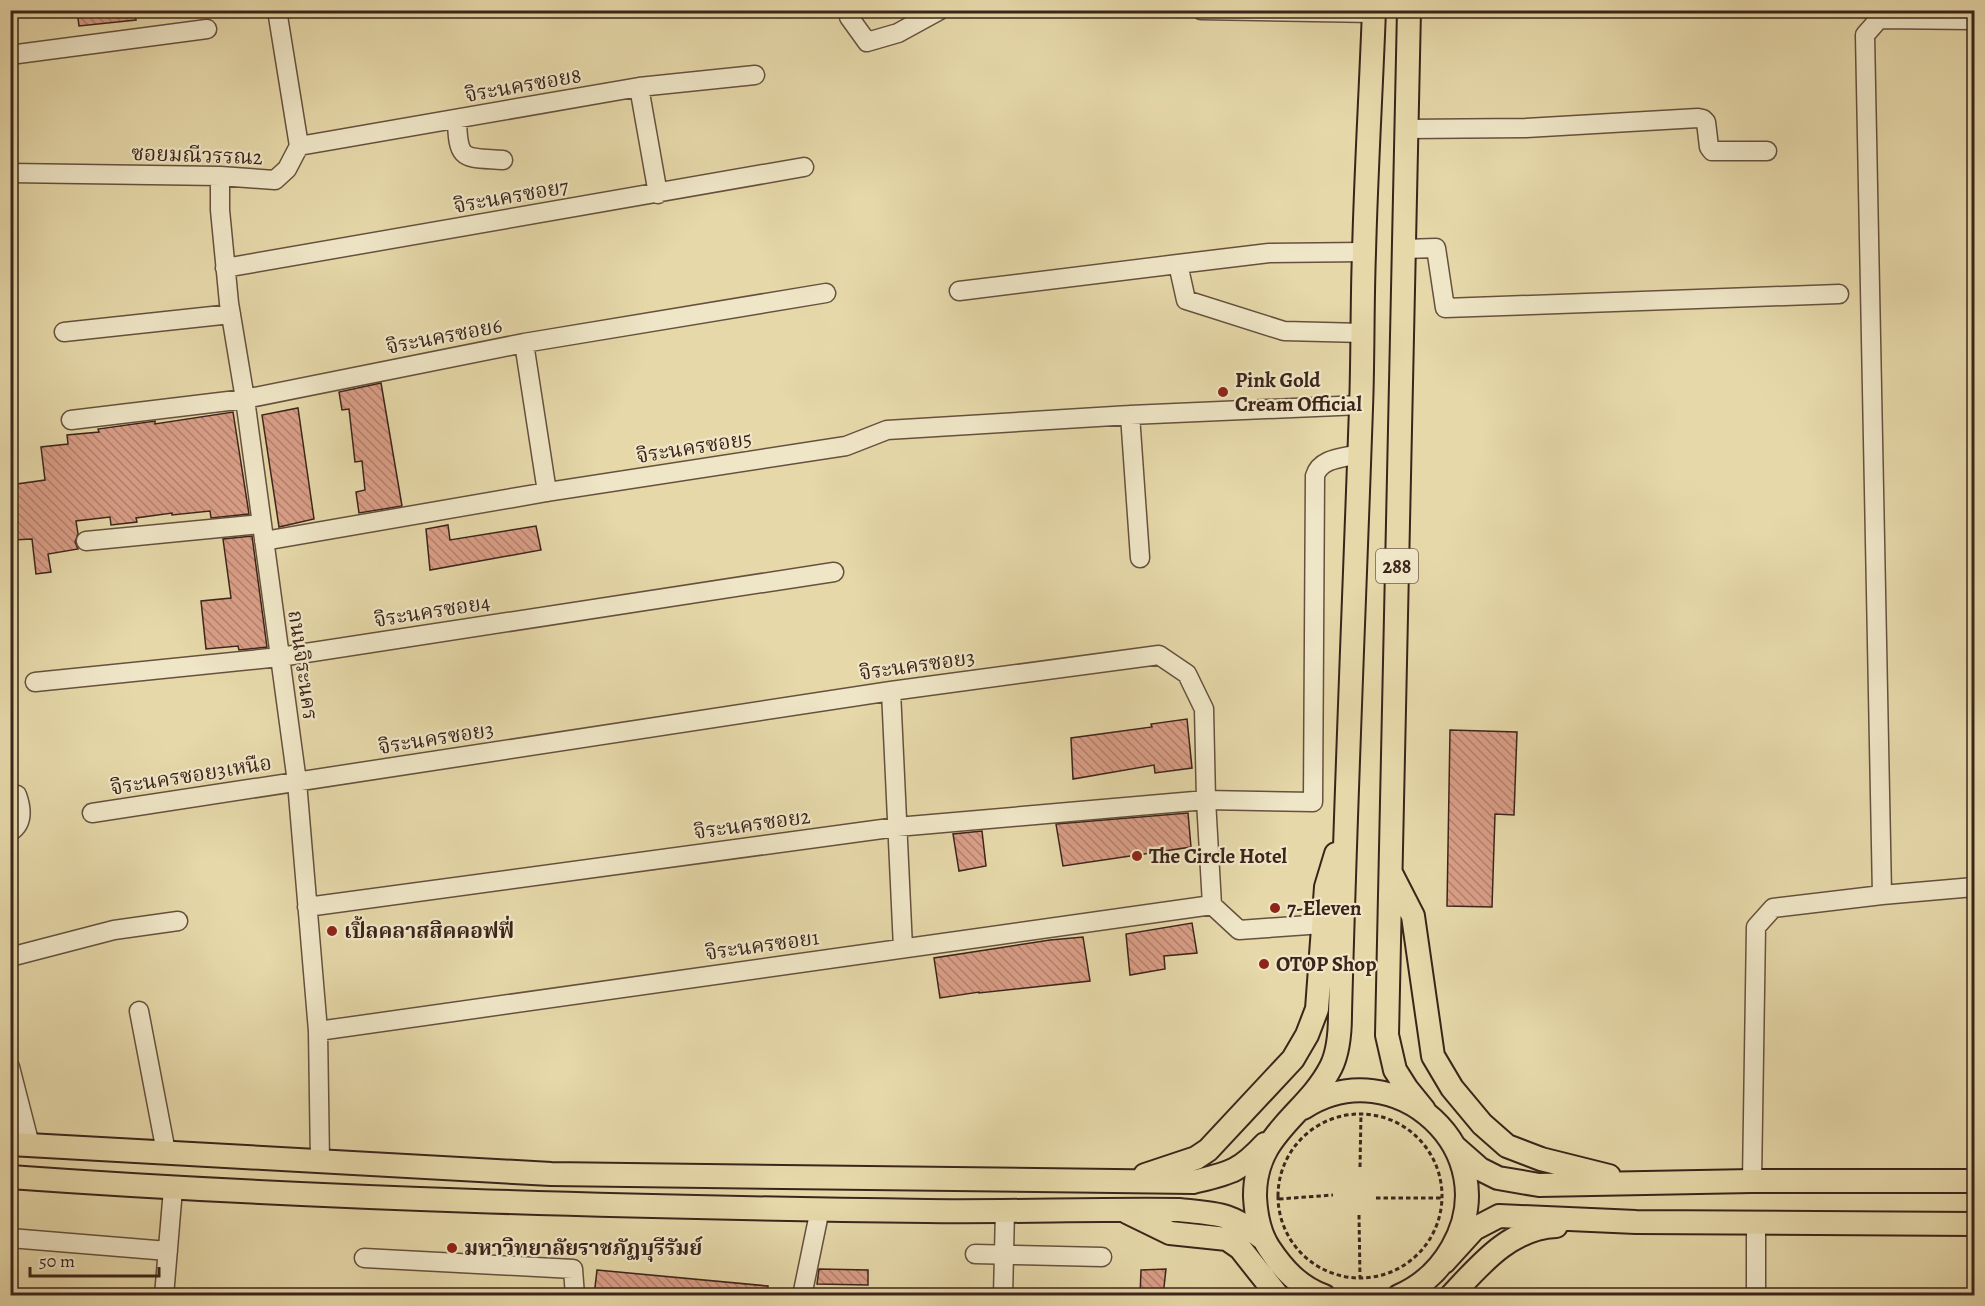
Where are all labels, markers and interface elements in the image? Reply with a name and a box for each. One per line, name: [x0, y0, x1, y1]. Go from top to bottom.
street label: จิระนครซอย8: [463, 61, 583, 109]
street label: ซอยมณีวรรณ2: [131, 139, 263, 171]
street label: จิระนครซอย7: [451, 172, 571, 220]
street label: จิระนครซอย6: [384, 311, 505, 361]
place label: Pink Gold Cream Official: [1235, 366, 1362, 418]
marker: Pink Gold Cream Official: [1216, 385, 1230, 399]
street label: จิระนครซอย5: [634, 424, 754, 470]
road number: 288: [1376, 549, 1418, 583]
street label: จิระนครซอย4: [372, 588, 492, 634]
street label: ถนนจิระนคร: [281, 608, 325, 722]
street label: จิระนครซอย3: [857, 643, 977, 687]
street label: จิระนครซอย3: [376, 715, 496, 761]
street label: จิระนครซอย3เหนือ: [108, 748, 274, 802]
street label: จิระนครซอย2: [692, 802, 812, 846]
place label: The Circle Hotel: [1149, 842, 1288, 870]
marker: The Circle Hotel: [1130, 849, 1144, 863]
place label: 7-Eleven: [1287, 894, 1362, 922]
marker: 7-Eleven: [1268, 901, 1282, 915]
place label: เปิ้ลคลาสสิคคอฟฟี่: [344, 915, 514, 945]
street label: จิระนครซอย1: [703, 923, 821, 967]
marker: เปิ้ลคลาสสิคคอฟฟี่: [325, 924, 339, 938]
place label: OTOP Shop: [1276, 950, 1376, 978]
marker: OTOP Shop: [1257, 957, 1271, 971]
place label: มหาวิทยาลัยราชภัฏบุรีรัมย์: [464, 1234, 703, 1262]
scale bar: [30, 1240, 159, 1278]
marker: มหาวิทยาลัยราชภัฏบุรีรัมย์: [445, 1241, 459, 1255]
text: 50 m: [39, 1249, 75, 1273]

